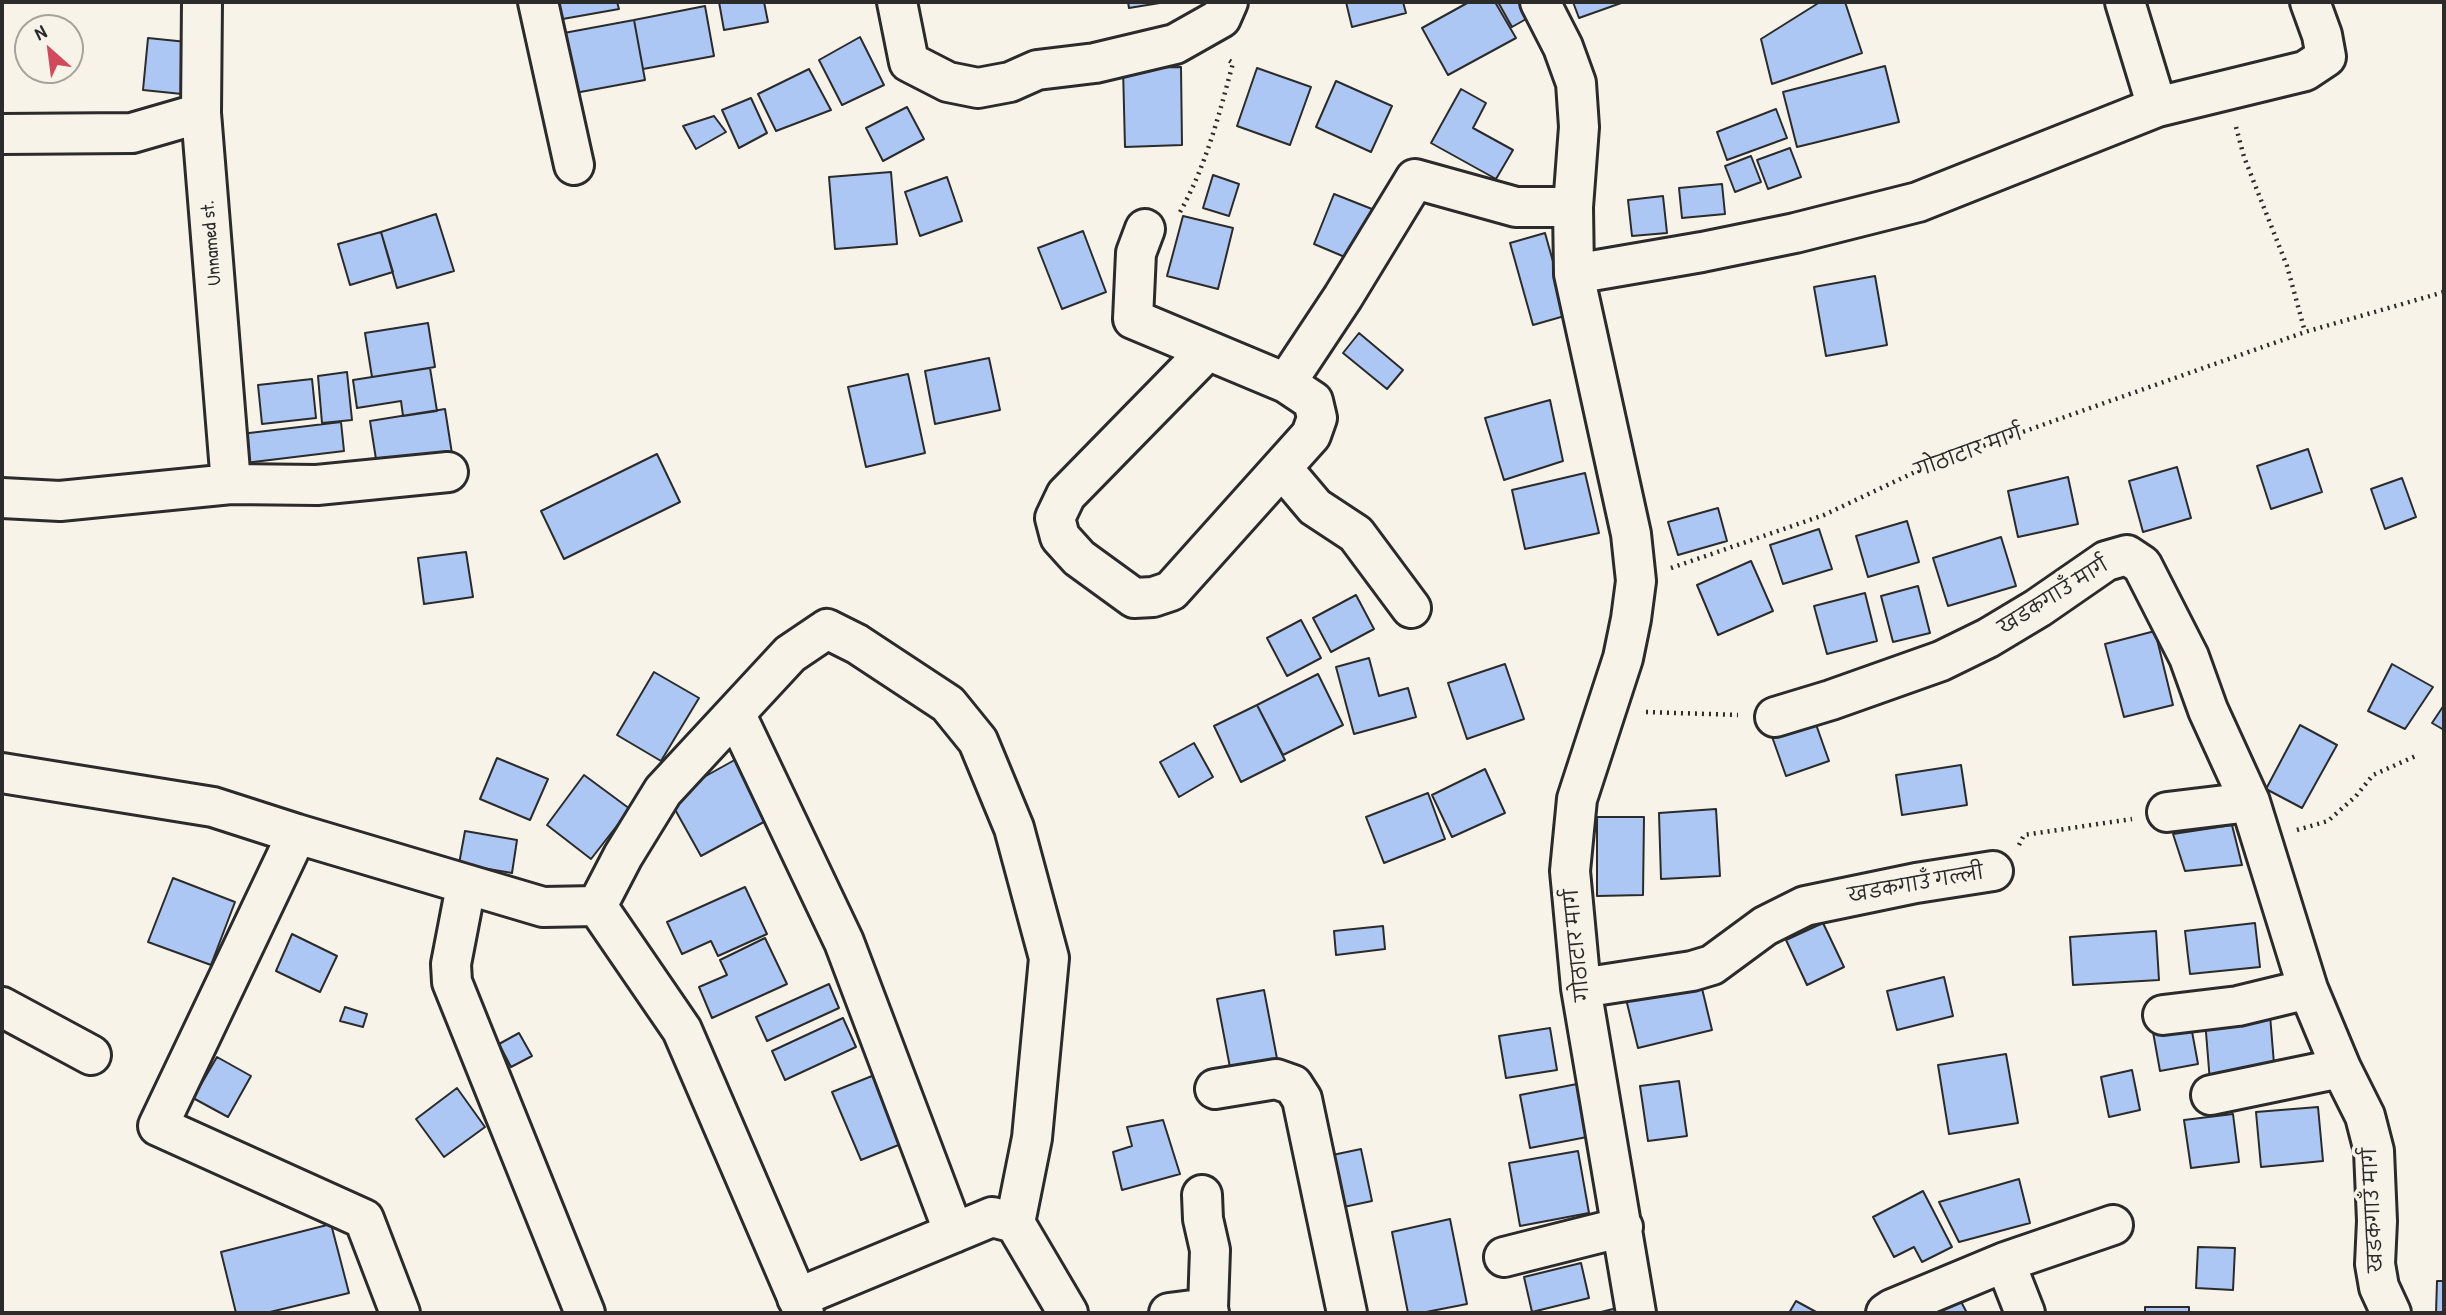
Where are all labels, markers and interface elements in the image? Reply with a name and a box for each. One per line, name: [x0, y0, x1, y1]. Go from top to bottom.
north arrow: [14, 14, 84, 84]
text: N: [30, 18, 51, 46]
street label: Unnamed st.: [197, 200, 227, 286]
street label: गोठाटार मार्ग: [1912, 423, 2026, 483]
street label: खडकगाउँ मार्ग: [1995, 554, 2113, 640]
street label: खडकगाउँ गल्ली: [1846, 862, 1986, 908]
street label: गोठाटार मार्ग: [1561, 888, 1595, 1002]
street label: खडकगाउँ मार्ग: [2359, 1147, 2389, 1273]

